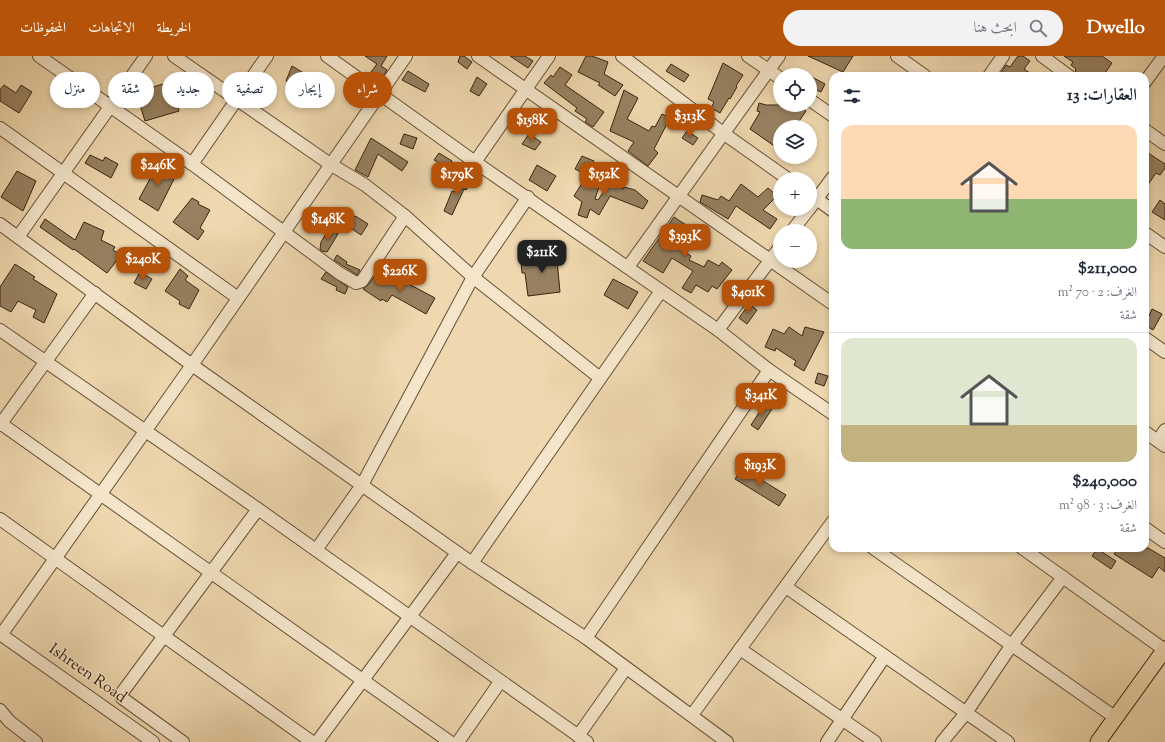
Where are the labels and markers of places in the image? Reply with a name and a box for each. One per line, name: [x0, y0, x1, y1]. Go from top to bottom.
pin: $313K: [662, 104, 718, 138]
pin: $158K: [504, 108, 560, 142]
pin: $246K: [130, 153, 186, 187]
pin: $179K: [429, 162, 485, 196]
pin: $152K: [576, 162, 632, 196]
pin: $148K: [300, 207, 356, 241]
pin: $393K: [657, 224, 713, 258]
pin: $211K: [514, 240, 570, 274]
pin: $240K: [115, 247, 171, 281]
pin: $226K: [372, 259, 428, 293]
pin: $401K: [720, 280, 776, 314]
pin: $341K: [733, 383, 789, 417]
pin: $193K: [732, 453, 788, 487]

